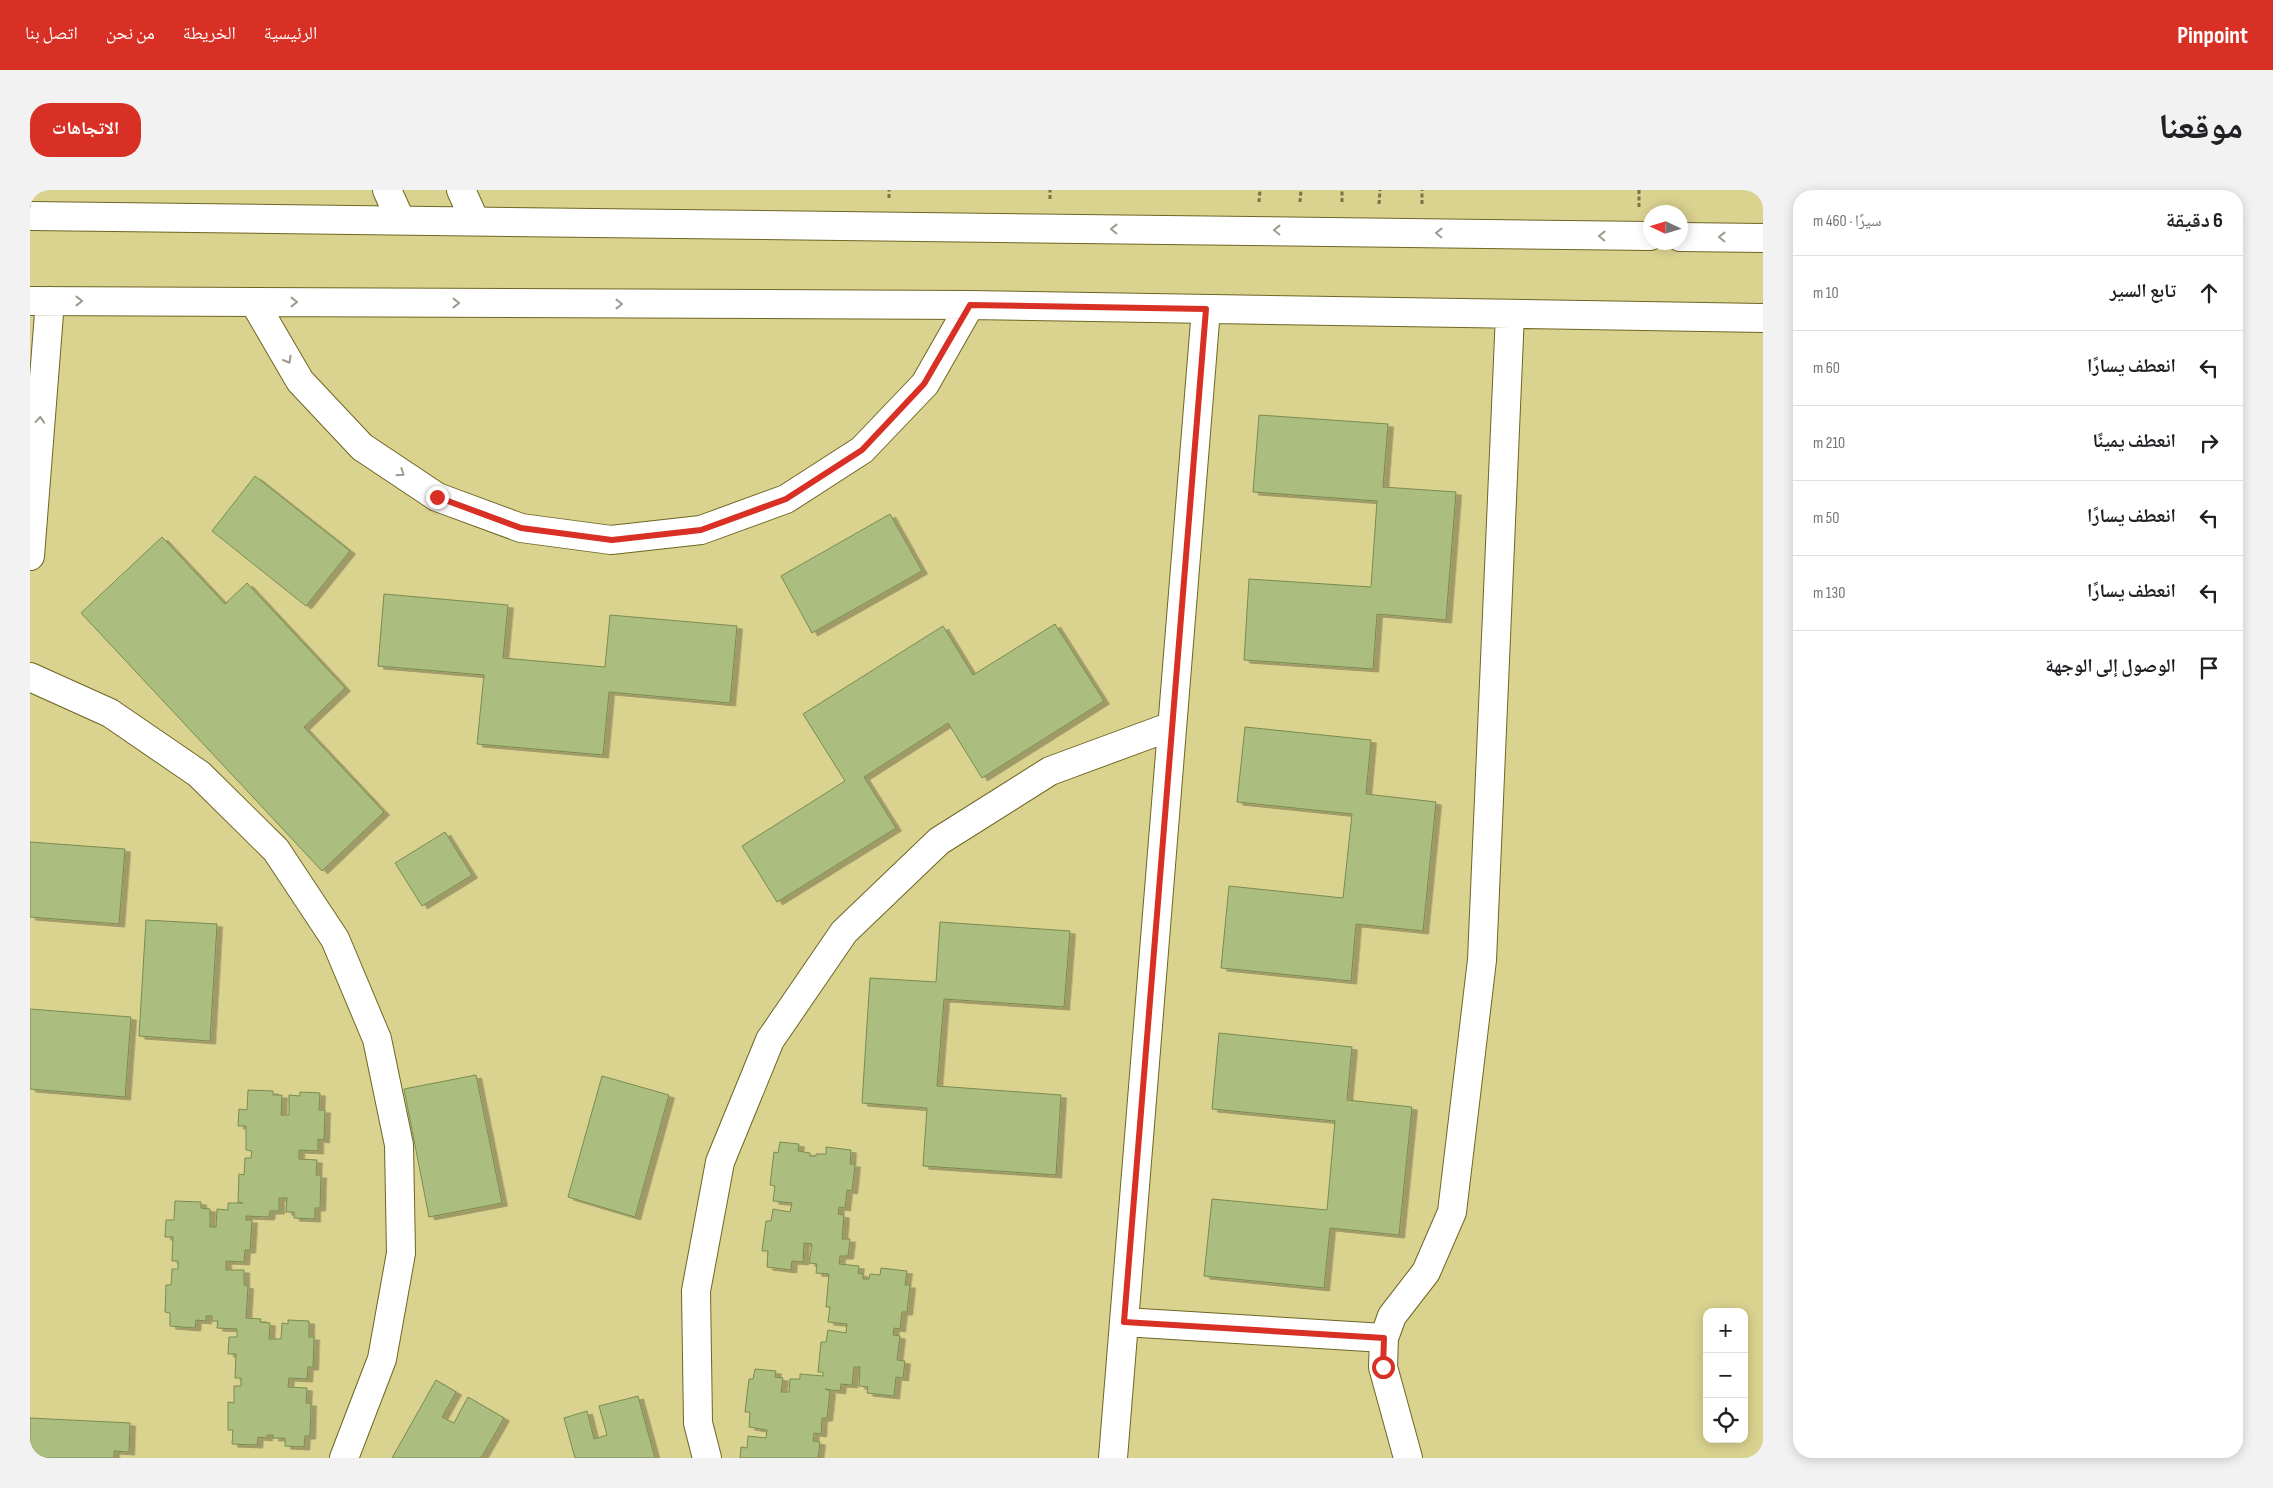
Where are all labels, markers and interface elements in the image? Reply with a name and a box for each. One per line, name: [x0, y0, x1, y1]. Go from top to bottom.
text: Pinpoint: [2177, 21, 2248, 50]
text: اتصل بنا: [25, 23, 78, 44]
text: من نحن: [106, 23, 155, 44]
text: الخريطة: [183, 23, 236, 44]
text: الرئيسية: [264, 23, 317, 44]
button: الاتجاهات: [30, 103, 141, 157]
text: موقعنا: [2158, 106, 2243, 149]
north arrow: [1643, 205, 1688, 250]
text: 6 دقيقة: [2166, 208, 2223, 233]
text: سيرًا · 460 m: [1813, 212, 1882, 231]
one-way arrow: [1110, 224, 1118, 234]
one-way arrow: [1273, 225, 1281, 236]
one-way arrow: [1435, 228, 1443, 238]
one-way arrow: [1598, 230, 1606, 241]
one-way arrow: [1717, 232, 1725, 242]
icon: ahead: [2195, 279, 2223, 307]
text: تابع السير: [2110, 280, 2176, 303]
text: 10 m: [1813, 284, 1839, 303]
one-way arrow: [75, 296, 83, 306]
one-way arrow: [290, 297, 298, 307]
one-way arrow: [452, 298, 460, 308]
one-way arrow: [615, 299, 623, 309]
one-way arrow: [281, 354, 291, 363]
icon: left: [2195, 354, 2223, 382]
text: انعطف يسارًا: [2087, 355, 2176, 378]
text: 60 m: [1813, 359, 1840, 378]
one-way arrow: [35, 416, 46, 424]
icon: right: [2195, 429, 2223, 457]
text: انعطف يمينًا: [2092, 430, 2176, 453]
text: 210 m: [1813, 434, 1845, 453]
one-way arrow: [396, 467, 405, 477]
route end: [426, 486, 449, 509]
icon: left: [2195, 504, 2223, 532]
text: انعطف يسارًا: [2087, 505, 2176, 528]
text: 50 m: [1813, 509, 1839, 528]
icon: left: [2195, 579, 2223, 607]
text: انعطف يسارًا: [2087, 580, 2176, 603]
text: 130 m: [1813, 584, 1845, 603]
icon: arrive: [2195, 654, 2223, 682]
text: الوصول إلى الوجهة: [2045, 655, 2176, 678]
map controls: [1703, 1308, 1748, 1443]
button: +: [1703, 1308, 1748, 1353]
button: −: [1703, 1353, 1748, 1398]
route start: [1372, 1356, 1395, 1379]
button: locate: [1703, 1398, 1748, 1443]

